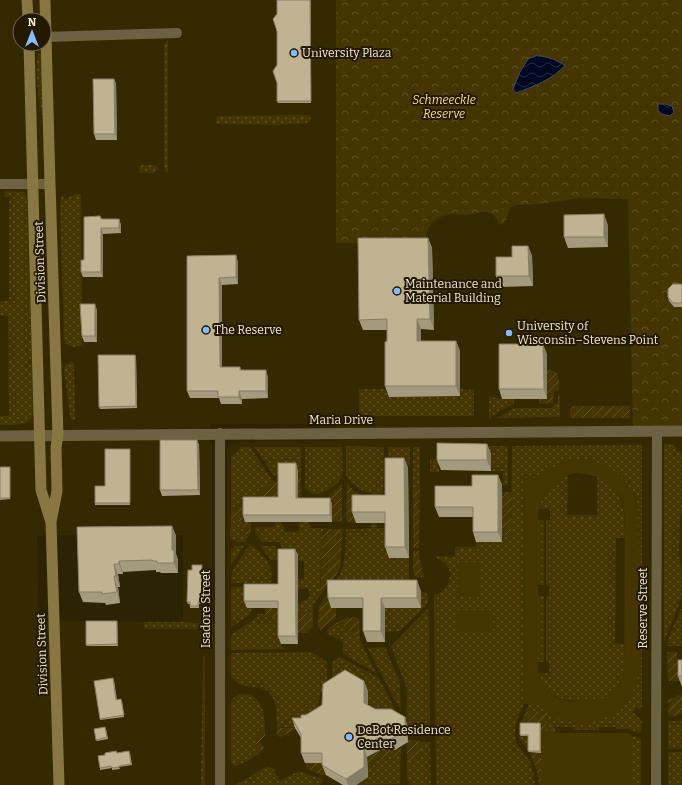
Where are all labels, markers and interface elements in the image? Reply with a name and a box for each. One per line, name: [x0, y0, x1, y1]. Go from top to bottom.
north arrow: [12, 12, 52, 52]
text: N: [28, 16, 37, 29]
place label: University Plaza: [302, 46, 392, 60]
marker: University Plaza: [289, 48, 299, 58]
park label: Schmeeckle Reserve: [412, 93, 476, 121]
street label: Division Street: [32, 220, 48, 303]
place label: Maintenance and Material Building: [405, 277, 502, 305]
marker: Maintenance and Material Building: [392, 286, 402, 296]
place label: University of Wisconsin–Stevens Point: [517, 319, 659, 347]
place label: The Reserve: [214, 323, 282, 337]
marker: The Reserve: [201, 325, 211, 335]
marker: University of Wisconsin–Stevens Point: [504, 328, 514, 338]
street label: Maria Drive: [309, 413, 373, 427]
street label: Reserve Street: [636, 567, 650, 648]
street label: Isadore Street: [199, 569, 213, 648]
street label: Division Street: [34, 612, 50, 695]
place label: DeBot Residence Center: [357, 723, 451, 751]
marker: DeBot Residence Center: [344, 732, 354, 742]

